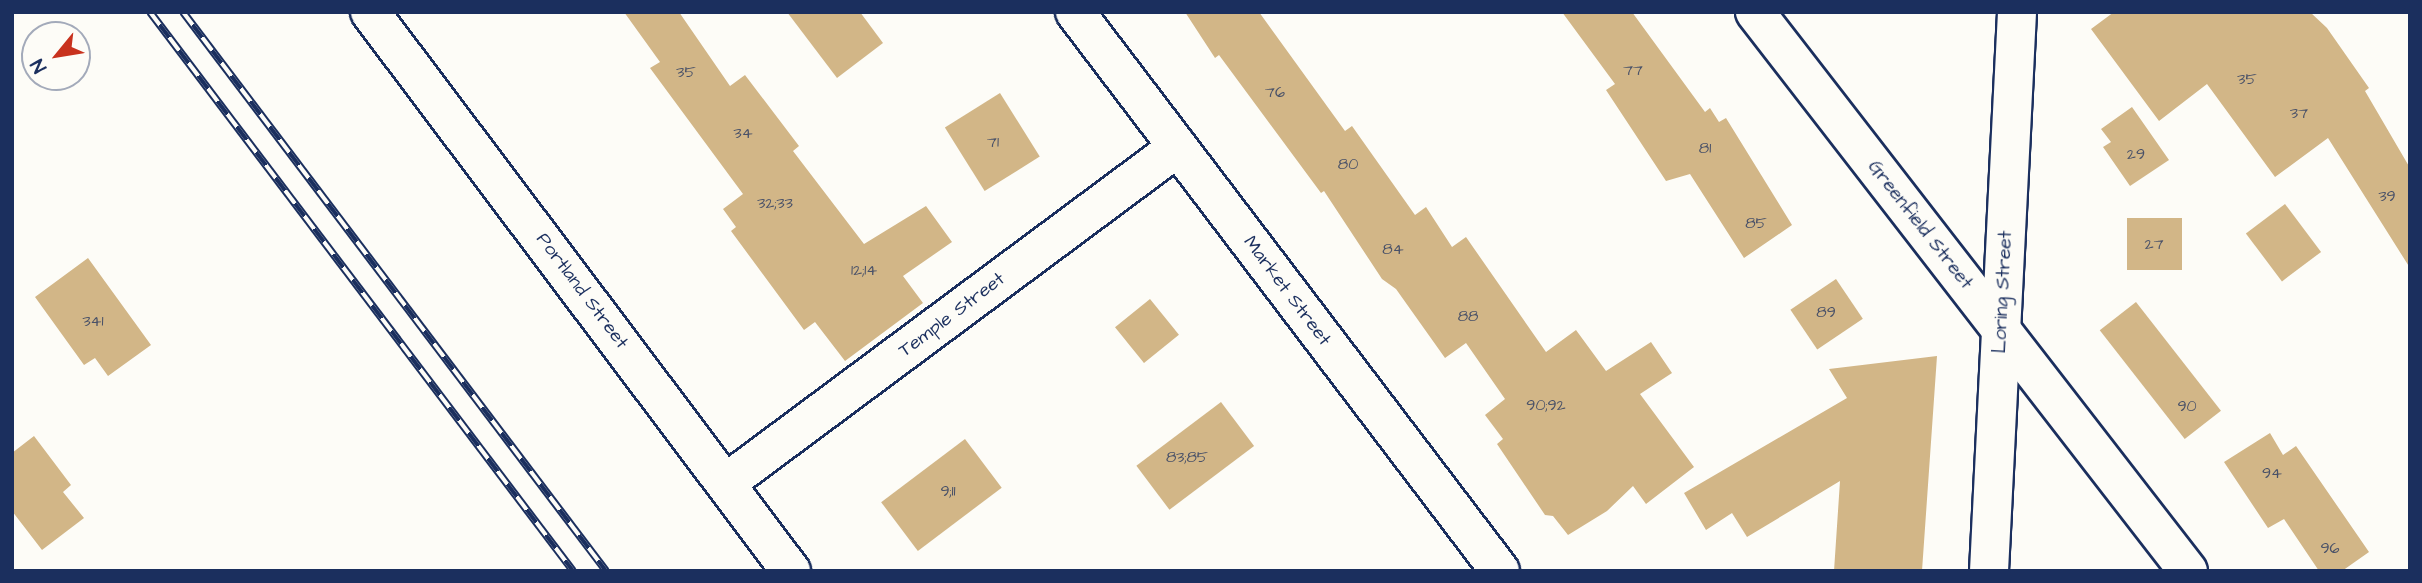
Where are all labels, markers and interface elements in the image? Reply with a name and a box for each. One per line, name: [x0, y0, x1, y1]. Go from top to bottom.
north arrow: [21, 21, 91, 91]
text: N: [24, 54, 54, 78]
house number: 77: [1623, 60, 1643, 80]
house number: 35: [676, 62, 696, 82]
house number: 35: [2237, 69, 2257, 89]
house number: 76: [1265, 82, 1285, 102]
house number: 37: [2290, 103, 2308, 123]
house number: 34: [733, 123, 753, 143]
house number: 71: [987, 132, 999, 152]
house number: 81: [1699, 138, 1711, 158]
house number: 29: [2127, 144, 2145, 164]
house number: 80: [1338, 154, 1358, 174]
street label: Greenfield Street: [1863, 156, 1977, 294]
house number: 39: [2378, 186, 2396, 206]
house number: 32;33: [757, 193, 793, 213]
house number: 85: [1745, 213, 1767, 233]
street label: Portland Street: [531, 229, 633, 353]
street label: Loring Street: [1988, 230, 2018, 354]
street label: Market Street: [1238, 232, 1336, 350]
house number: 27: [2144, 234, 2164, 254]
house number: 84: [1382, 239, 1404, 259]
house number: 12;14: [851, 260, 877, 280]
street label: Temple Street: [894, 268, 1010, 362]
house number: 89: [1816, 302, 1836, 322]
house number: 88: [1458, 306, 1478, 326]
house number: 341: [82, 311, 104, 331]
house number: 90;92: [1526, 395, 1566, 415]
house number: 90: [2177, 396, 2197, 416]
house number: 83;85: [1166, 447, 1208, 467]
house number: 94: [2262, 463, 2282, 483]
house number: 9;11: [940, 481, 956, 501]
house number: 96: [2320, 538, 2340, 558]

